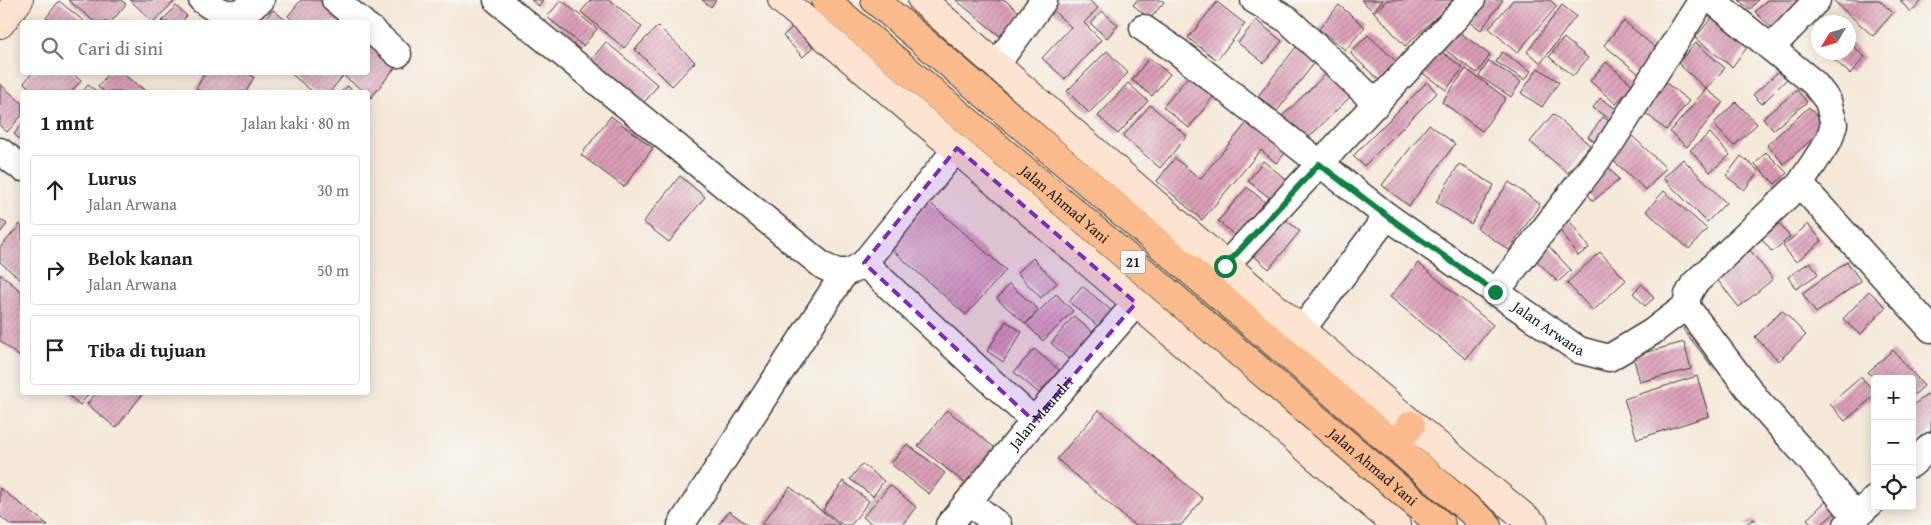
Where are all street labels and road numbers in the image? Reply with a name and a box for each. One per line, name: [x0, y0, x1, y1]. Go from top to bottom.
street label: Jalan Ahmad Yani: [1014, 159, 1114, 248]
road number: 21: [1120, 250, 1146, 274]
street label: Jalan Arwana: [1507, 295, 1586, 361]
street label: Jalan Maundri: [1003, 372, 1078, 455]
street label: Jalan Ahmad Yani: [1323, 421, 1422, 511]

